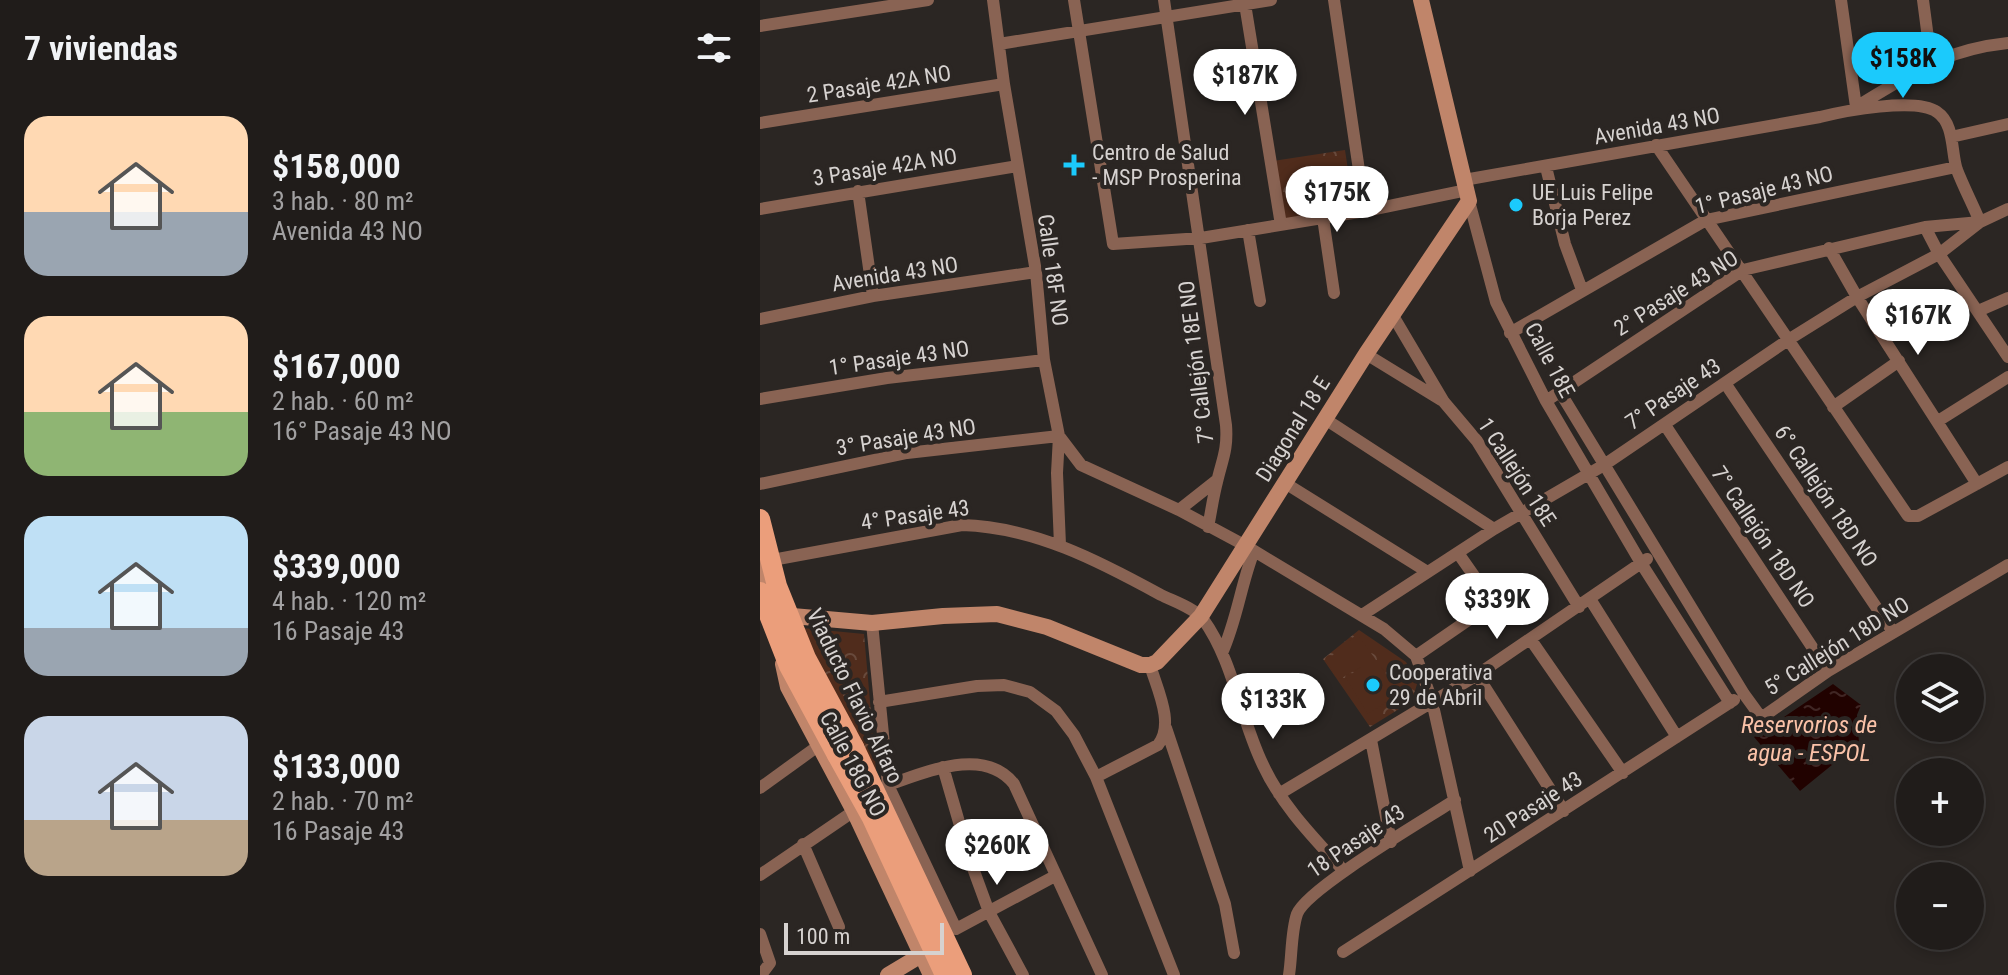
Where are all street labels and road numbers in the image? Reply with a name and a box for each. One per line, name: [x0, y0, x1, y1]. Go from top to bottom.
street label: 2 Pasaje 42A NO: [805, 60, 953, 108]
street label: Avenida 43 NO: [1592, 103, 1722, 149]
street label: 3 Pasaje 42A NO: [811, 143, 959, 191]
street label: 1° Pasaje 43 NO: [1692, 161, 1836, 219]
street label: Calle 18F NO: [1033, 212, 1073, 328]
street label: 2° Pasaje 43 NO: [1609, 245, 1743, 341]
street label: Avenida 43 NO: [830, 252, 960, 296]
street label: 7° Callejón 18E NO: [1174, 279, 1218, 445]
street label: Calle 18E: [1520, 318, 1580, 402]
street label: 1° Pasaje 43 NO: [827, 336, 971, 380]
street label: 7° Pasaje 43: [1621, 353, 1725, 435]
street label: Diagonal 18 E: [1251, 372, 1335, 486]
street label: 1 Callejón 18E: [1473, 413, 1561, 531]
street label: 3° Pasaje 43 NO: [834, 414, 978, 460]
street label: 6° Callejón 18D NO: [1769, 420, 1883, 572]
street label: 7° Callejón 18D NO: [1706, 461, 1820, 613]
street label: 4° Pasaje 43: [859, 495, 971, 535]
street label: 5° Callejón 18D NO: [1760, 592, 1914, 700]
street label: Viaducto Flavio Alfaro: [802, 605, 908, 787]
street label: Calle 18G NO: [815, 707, 891, 821]
street label: 20 Pasaje 43: [1479, 766, 1587, 848]
street label: 18 Pasaje 43: [1303, 799, 1409, 883]

